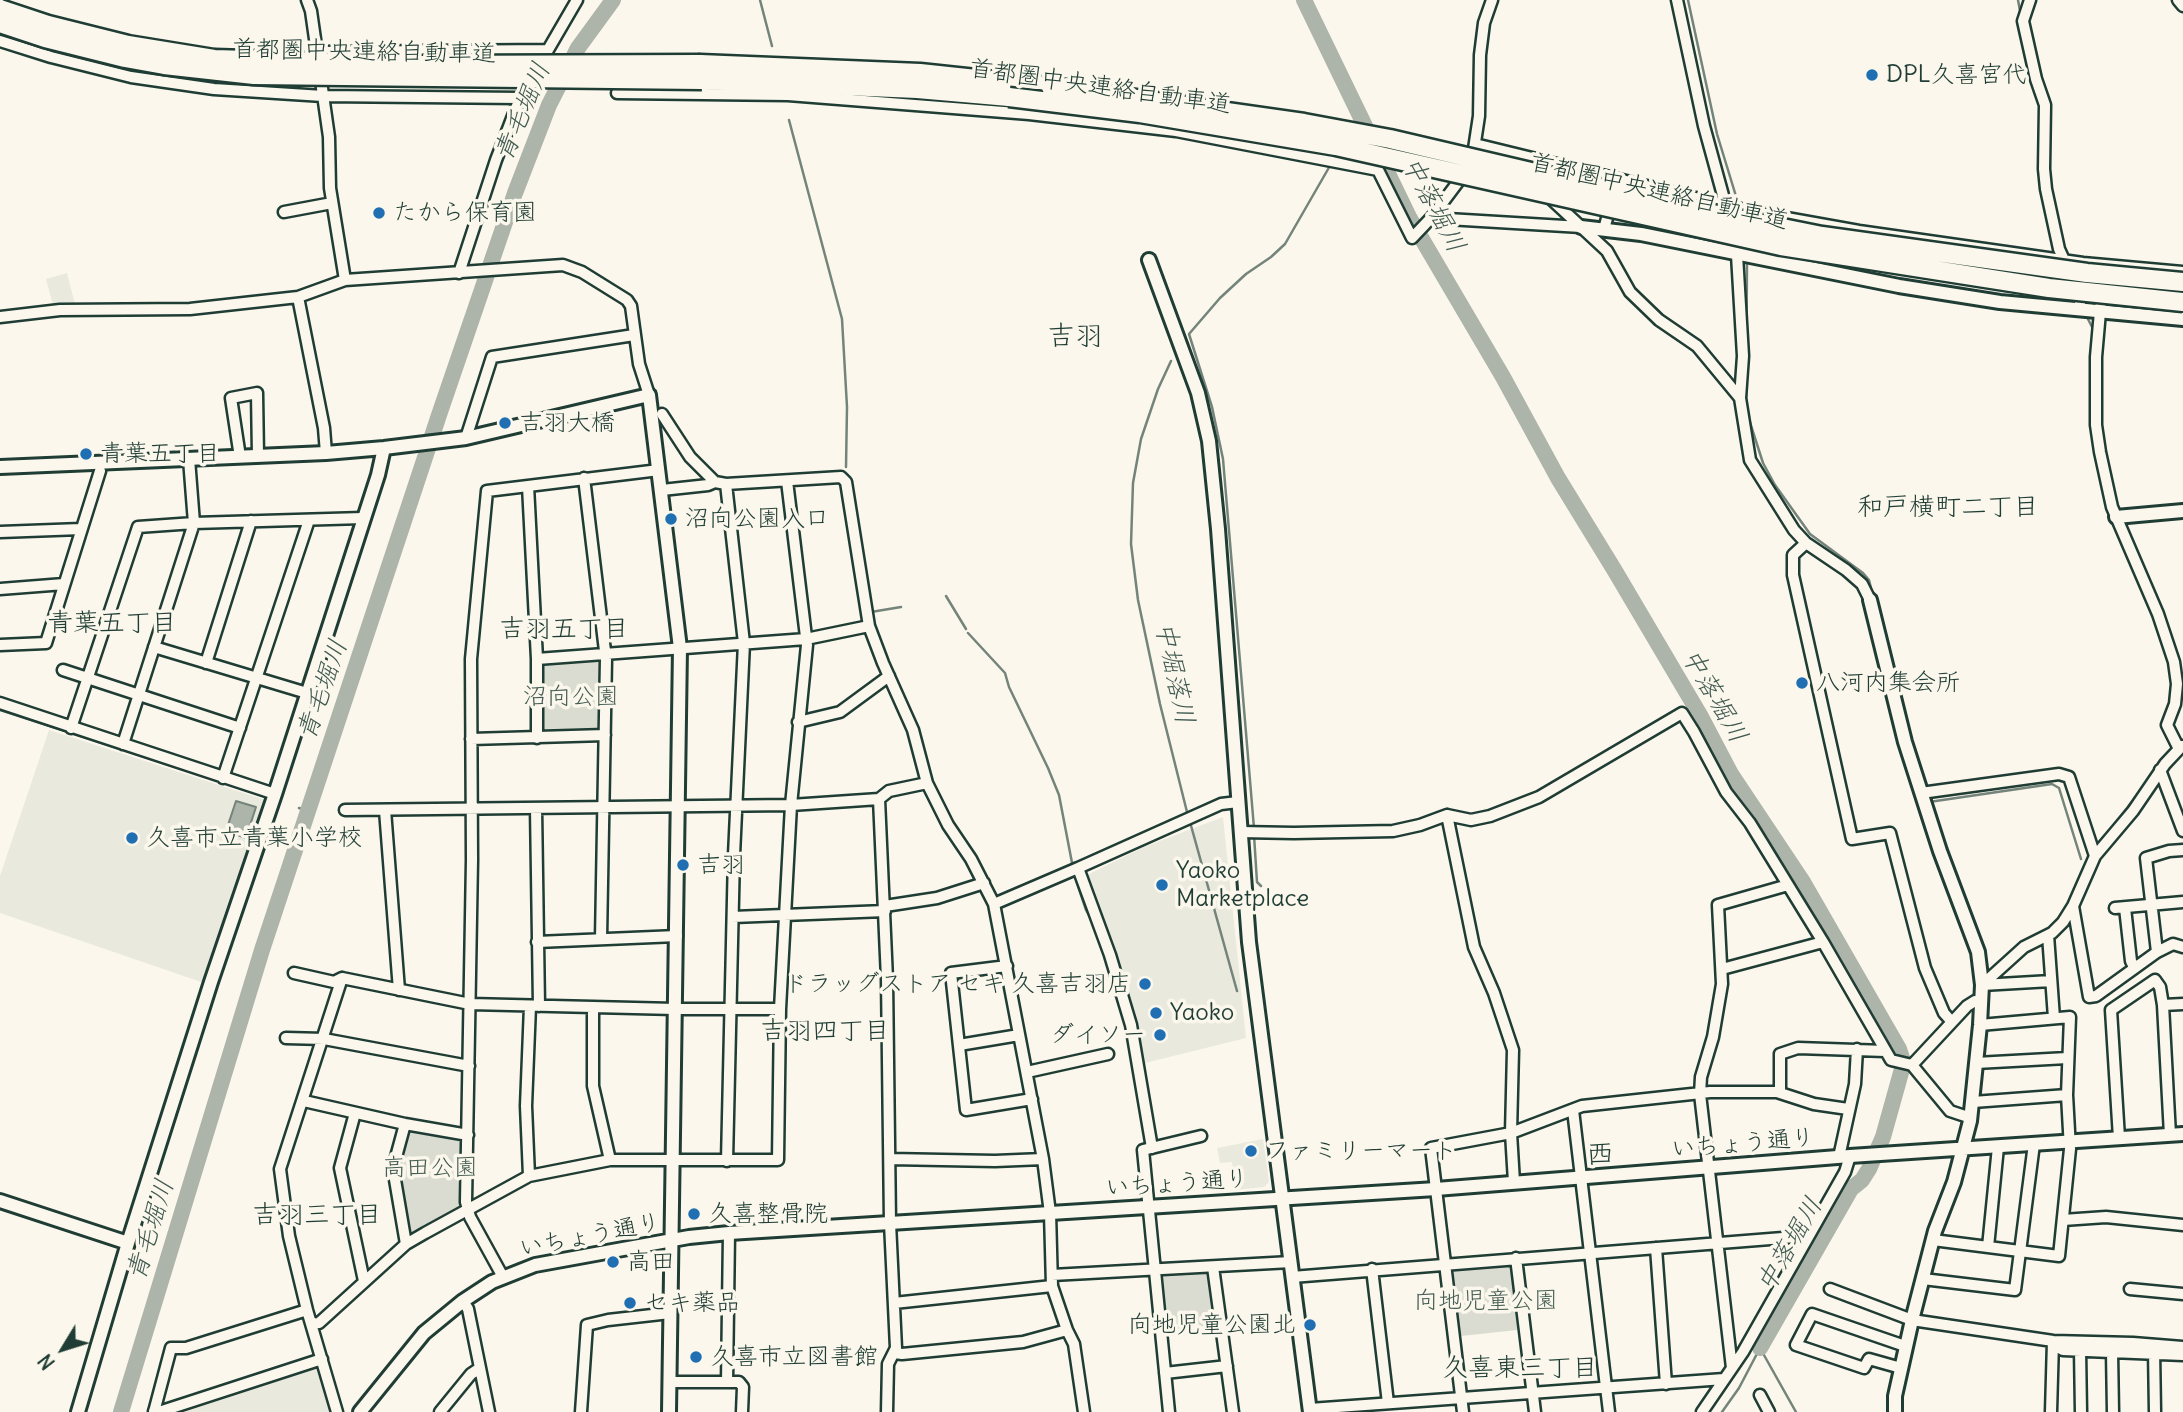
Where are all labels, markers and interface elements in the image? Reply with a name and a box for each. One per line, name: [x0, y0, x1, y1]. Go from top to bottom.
street label: 首都圏中央連絡自動車道: [232, 35, 496, 69]
street label: 首都圏中央連絡自動車道: [967, 54, 1233, 120]
water label: 青毛堀川: [488, 58, 558, 166]
place label: DPL久喜宮代: [1886, 61, 2026, 89]
marker: DPL久喜宮代: [1864, 67, 1880, 83]
street label: 首都圏中央連絡自動車道: [1527, 148, 1791, 236]
water label: 中落堀川: [1395, 152, 1471, 258]
place label: たから保育園: [393, 199, 537, 227]
marker: たから保育園: [371, 205, 387, 221]
district label: 吉羽: [1047, 320, 1103, 354]
place label: 吉羽大橋: [519, 409, 615, 437]
marker: 吉羽大橋: [497, 415, 513, 431]
place label: 青葉五丁目: [100, 440, 220, 468]
marker: 青葉五丁目: [78, 446, 94, 462]
district label: 和戸横町二丁目: [1857, 492, 2039, 524]
place label: 沼向公園入口: [685, 505, 829, 533]
marker: 沼向公園入口: [663, 511, 679, 527]
district label: 青葉五丁目: [47, 608, 177, 640]
district label: 吉羽五丁目: [499, 614, 629, 646]
water label: 中堀落川: [1148, 619, 1200, 727]
water label: 青毛堀川: [291, 636, 355, 744]
water label: 中落堀川: [1674, 643, 1754, 749]
place label: 八河内集会所: [1816, 669, 1960, 697]
marker: 八河内集会所: [1794, 675, 1810, 691]
park label: 沼向公園: [523, 683, 619, 711]
place label: 久喜市立青葉小学校: [146, 824, 362, 852]
marker: 久喜市立青葉小学校: [124, 830, 140, 846]
place label: 吉羽: [697, 851, 745, 879]
marker: 吉羽: [675, 857, 691, 873]
place label: Yaoko Marketplace: [1176, 857, 1309, 913]
marker: Yaoko Marketplace: [1154, 877, 1170, 893]
place label: ドラッグストア セキ 久喜吉羽店: [784, 970, 1131, 998]
marker: ドラッグストア セキ 久喜吉羽店: [1137, 976, 1153, 992]
place label: Yaoko: [1170, 999, 1234, 1027]
marker: Yaoko: [1148, 1005, 1164, 1021]
district label: 吉羽四丁目: [760, 1016, 890, 1048]
place label: ダイソー: [1050, 1021, 1146, 1049]
marker: ダイソー: [1152, 1027, 1168, 1043]
street label: いちょう通り: [1670, 1123, 1816, 1165]
place label: ファミリーマート: [1265, 1137, 1457, 1165]
district label: 西: [1586, 1138, 1614, 1172]
marker: ファミリーマート: [1243, 1143, 1259, 1159]
park label: 高田公園: [382, 1154, 478, 1182]
street label: いちょう通り: [1104, 1165, 1250, 1203]
water label: 青毛堀川: [121, 1176, 181, 1284]
water label: 中落堀川: [1750, 1192, 1830, 1298]
district label: 吉羽三丁目: [252, 1200, 382, 1232]
place label: 久喜整骨院: [708, 1200, 828, 1228]
marker: 久喜整骨院: [686, 1206, 702, 1222]
street label: いちょう通り: [517, 1208, 663, 1264]
place label: 高田: [627, 1248, 675, 1276]
marker: 高田: [605, 1254, 621, 1270]
park label: 向地児童公園: [1414, 1287, 1558, 1315]
place label: セキ薬品: [644, 1289, 740, 1317]
marker: セキ薬品: [622, 1295, 638, 1311]
place label: 向地児童公園北: [1128, 1311, 1296, 1339]
north arrow: [28, 1314, 98, 1384]
marker: 向地児童公園北: [1302, 1317, 1318, 1333]
place label: 久喜市立図書館: [710, 1343, 878, 1371]
text: N: [33, 1349, 60, 1375]
marker: 久喜市立図書館: [688, 1349, 704, 1365]
district label: 久喜東三丁目: [1442, 1353, 1598, 1385]

